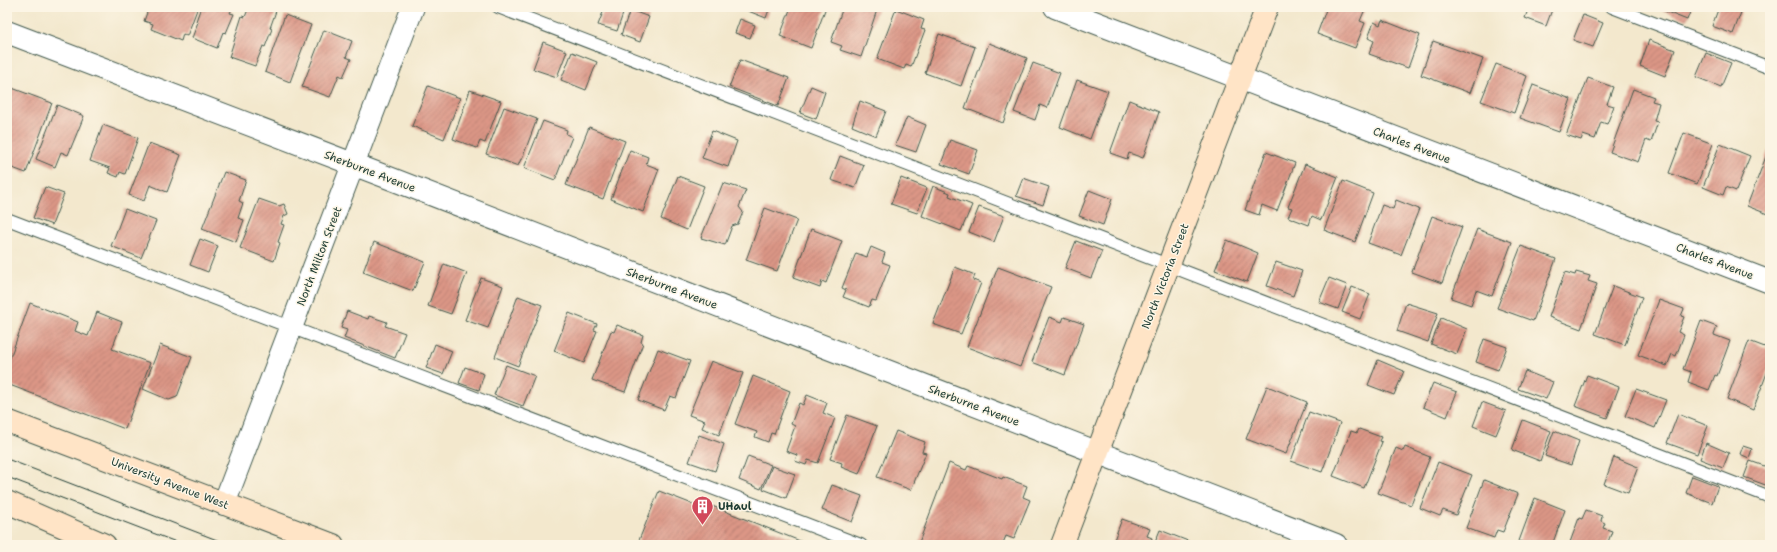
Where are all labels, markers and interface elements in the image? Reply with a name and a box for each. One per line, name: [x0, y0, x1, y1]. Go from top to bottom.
street label: Charles Avenue: [1371, 124, 1453, 167]
street label: Sherburne Avenue: [322, 147, 418, 196]
street label: North Milton Street: [294, 204, 345, 308]
street label: North Victoria Street: [1138, 221, 1193, 331]
street label: Charles Avenue: [1674, 240, 1756, 283]
street label: Sherburne Avenue: [624, 264, 720, 313]
street label: Sherburne Avenue: [926, 381, 1022, 430]
street label: University Avenue West: [109, 454, 231, 513]
building icon: UHaul: [690, 493, 716, 526]
place label: UHaul: [718, 499, 752, 514]

